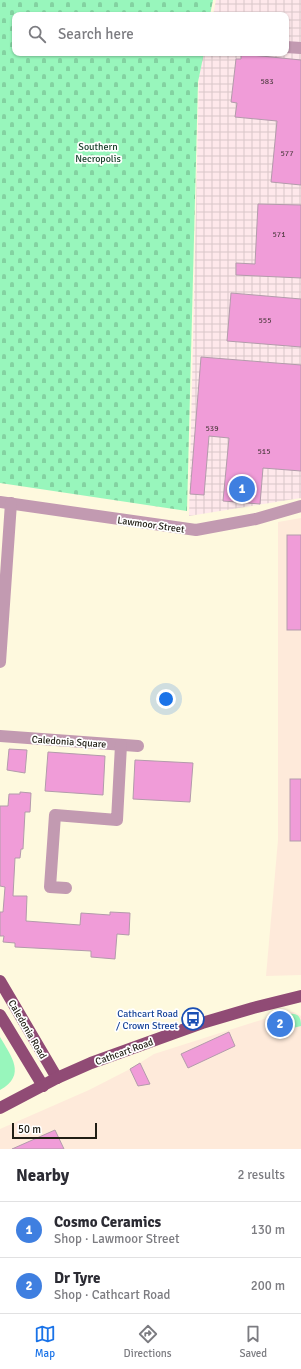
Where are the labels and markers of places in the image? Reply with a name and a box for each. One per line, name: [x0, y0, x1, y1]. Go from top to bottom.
pin: 1: [229, 474, 255, 504]
bus stop icon: Cathcart Road / Crown Street: [180, 1006, 206, 1032]
place label: Cathcart Road / Crown Street: [116, 1008, 178, 1032]
pin: 2: [267, 1009, 293, 1039]

